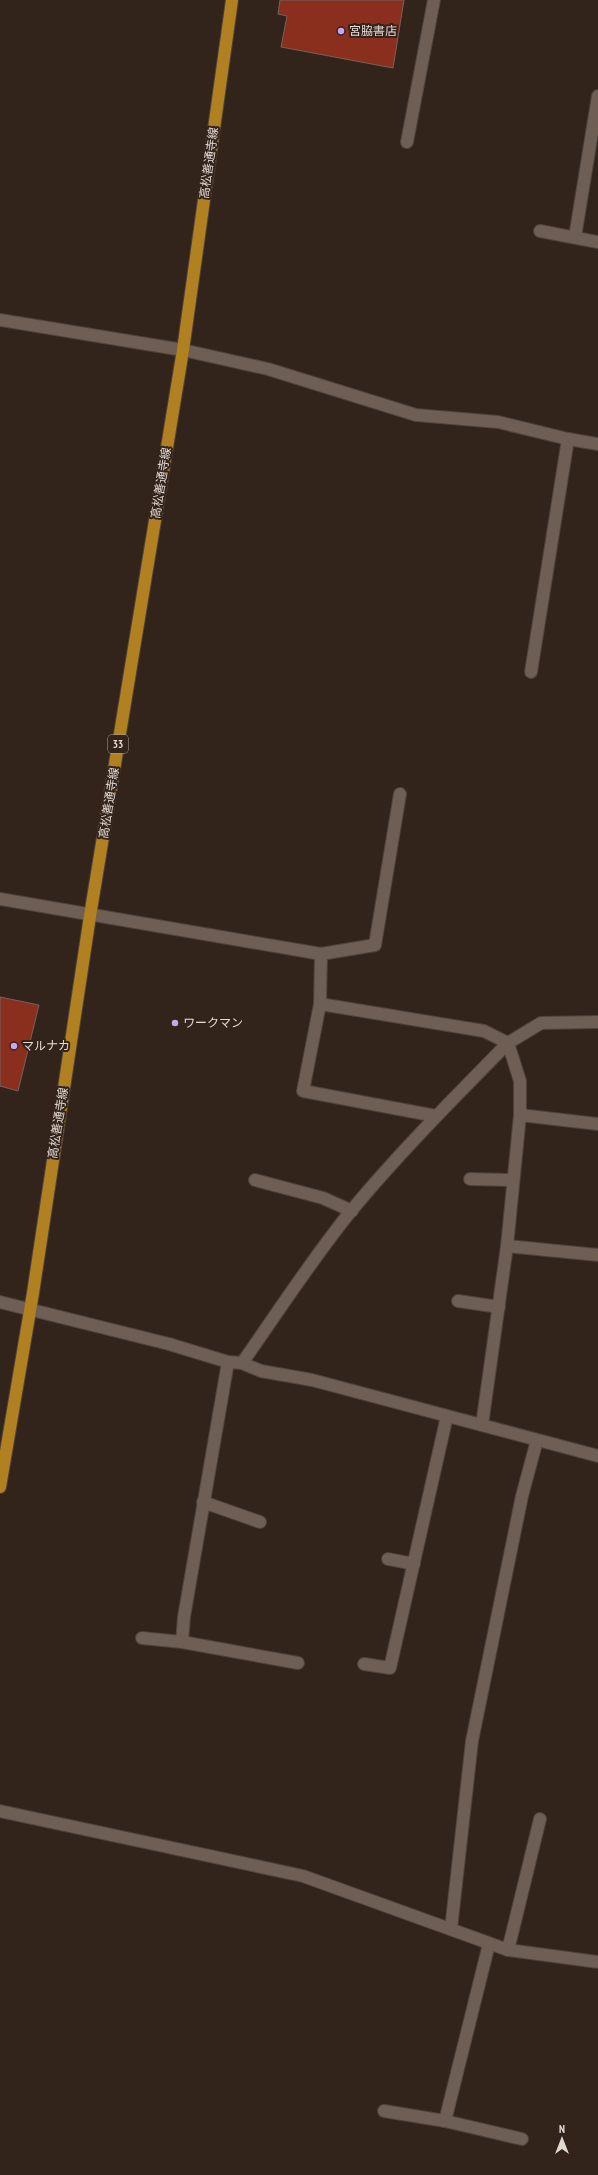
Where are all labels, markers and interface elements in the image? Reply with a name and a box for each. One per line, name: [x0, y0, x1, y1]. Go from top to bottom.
place label: 宮脇書店: [349, 23, 397, 38]
marker: 宮脇書店: [336, 26, 346, 36]
street label: 高松善通寺線: [196, 126, 221, 200]
street label: 高松善通寺線: [147, 446, 174, 520]
road number: 33: [108, 735, 128, 753]
street label: 高松善通寺線: [95, 766, 122, 840]
place label: ワークマン: [183, 1015, 243, 1030]
marker: ワークマン: [170, 1018, 180, 1028]
place label: マルナカ: [22, 1038, 70, 1053]
marker: マルナカ: [9, 1041, 19, 1051]
street label: 高松善通寺線: [44, 1086, 71, 1160]
north arrow: [542, 2119, 582, 2159]
text: N: [559, 2122, 565, 2136]

